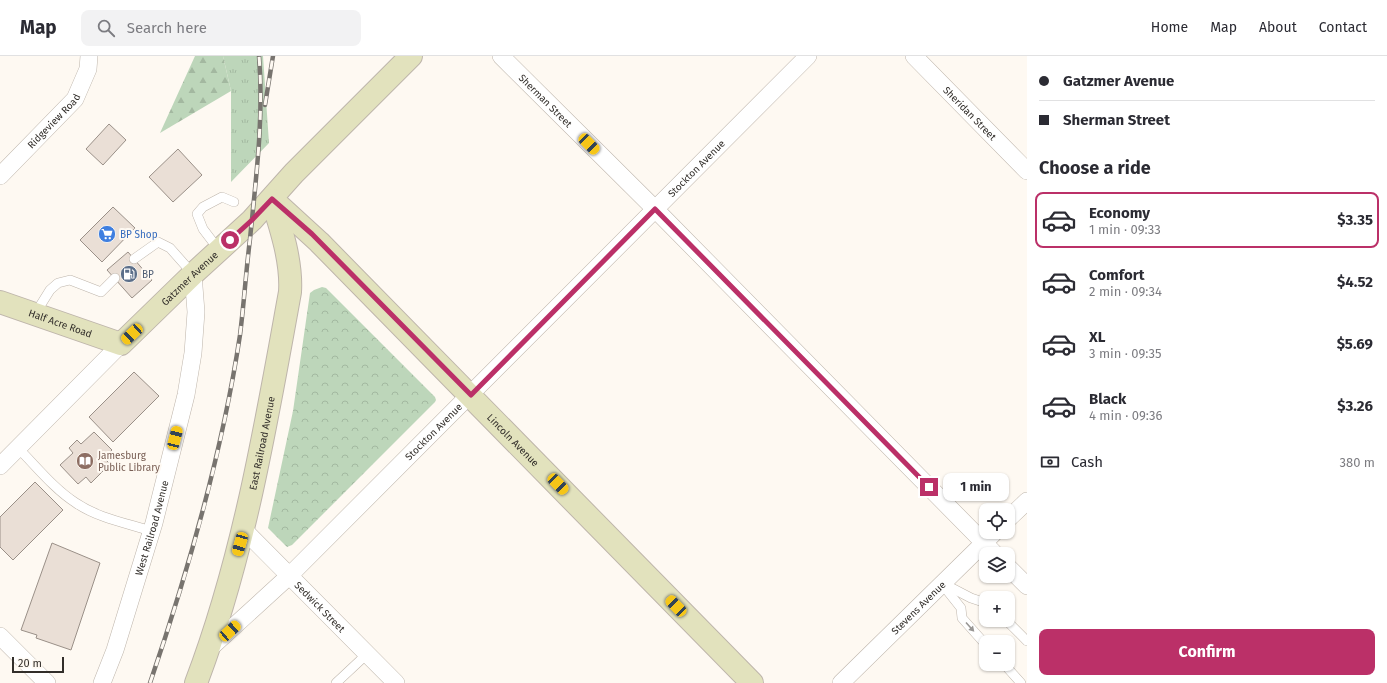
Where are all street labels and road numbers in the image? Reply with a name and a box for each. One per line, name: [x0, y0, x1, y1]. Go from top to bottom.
street label: Sherman Street: [516, 72, 574, 130]
street label: Sheridan Street: [940, 84, 999, 143]
street label: Ridgeview Road: [25, 92, 84, 151]
street label: Stockton Avenue: [666, 138, 728, 200]
street label: Gatzmer Avenue: [159, 249, 221, 308]
street label: Half Acre Road: [27, 307, 93, 340]
street label: East Railroad Avenue: [247, 395, 278, 491]
street label: Stockton Avenue: [403, 401, 465, 463]
street label: Lincoln Avenue: [484, 412, 541, 469]
street label: West Railroad Avenue: [133, 479, 171, 577]
street label: Sedwick Street: [292, 579, 347, 635]
street label: Stevens Avenue: [889, 579, 948, 637]

